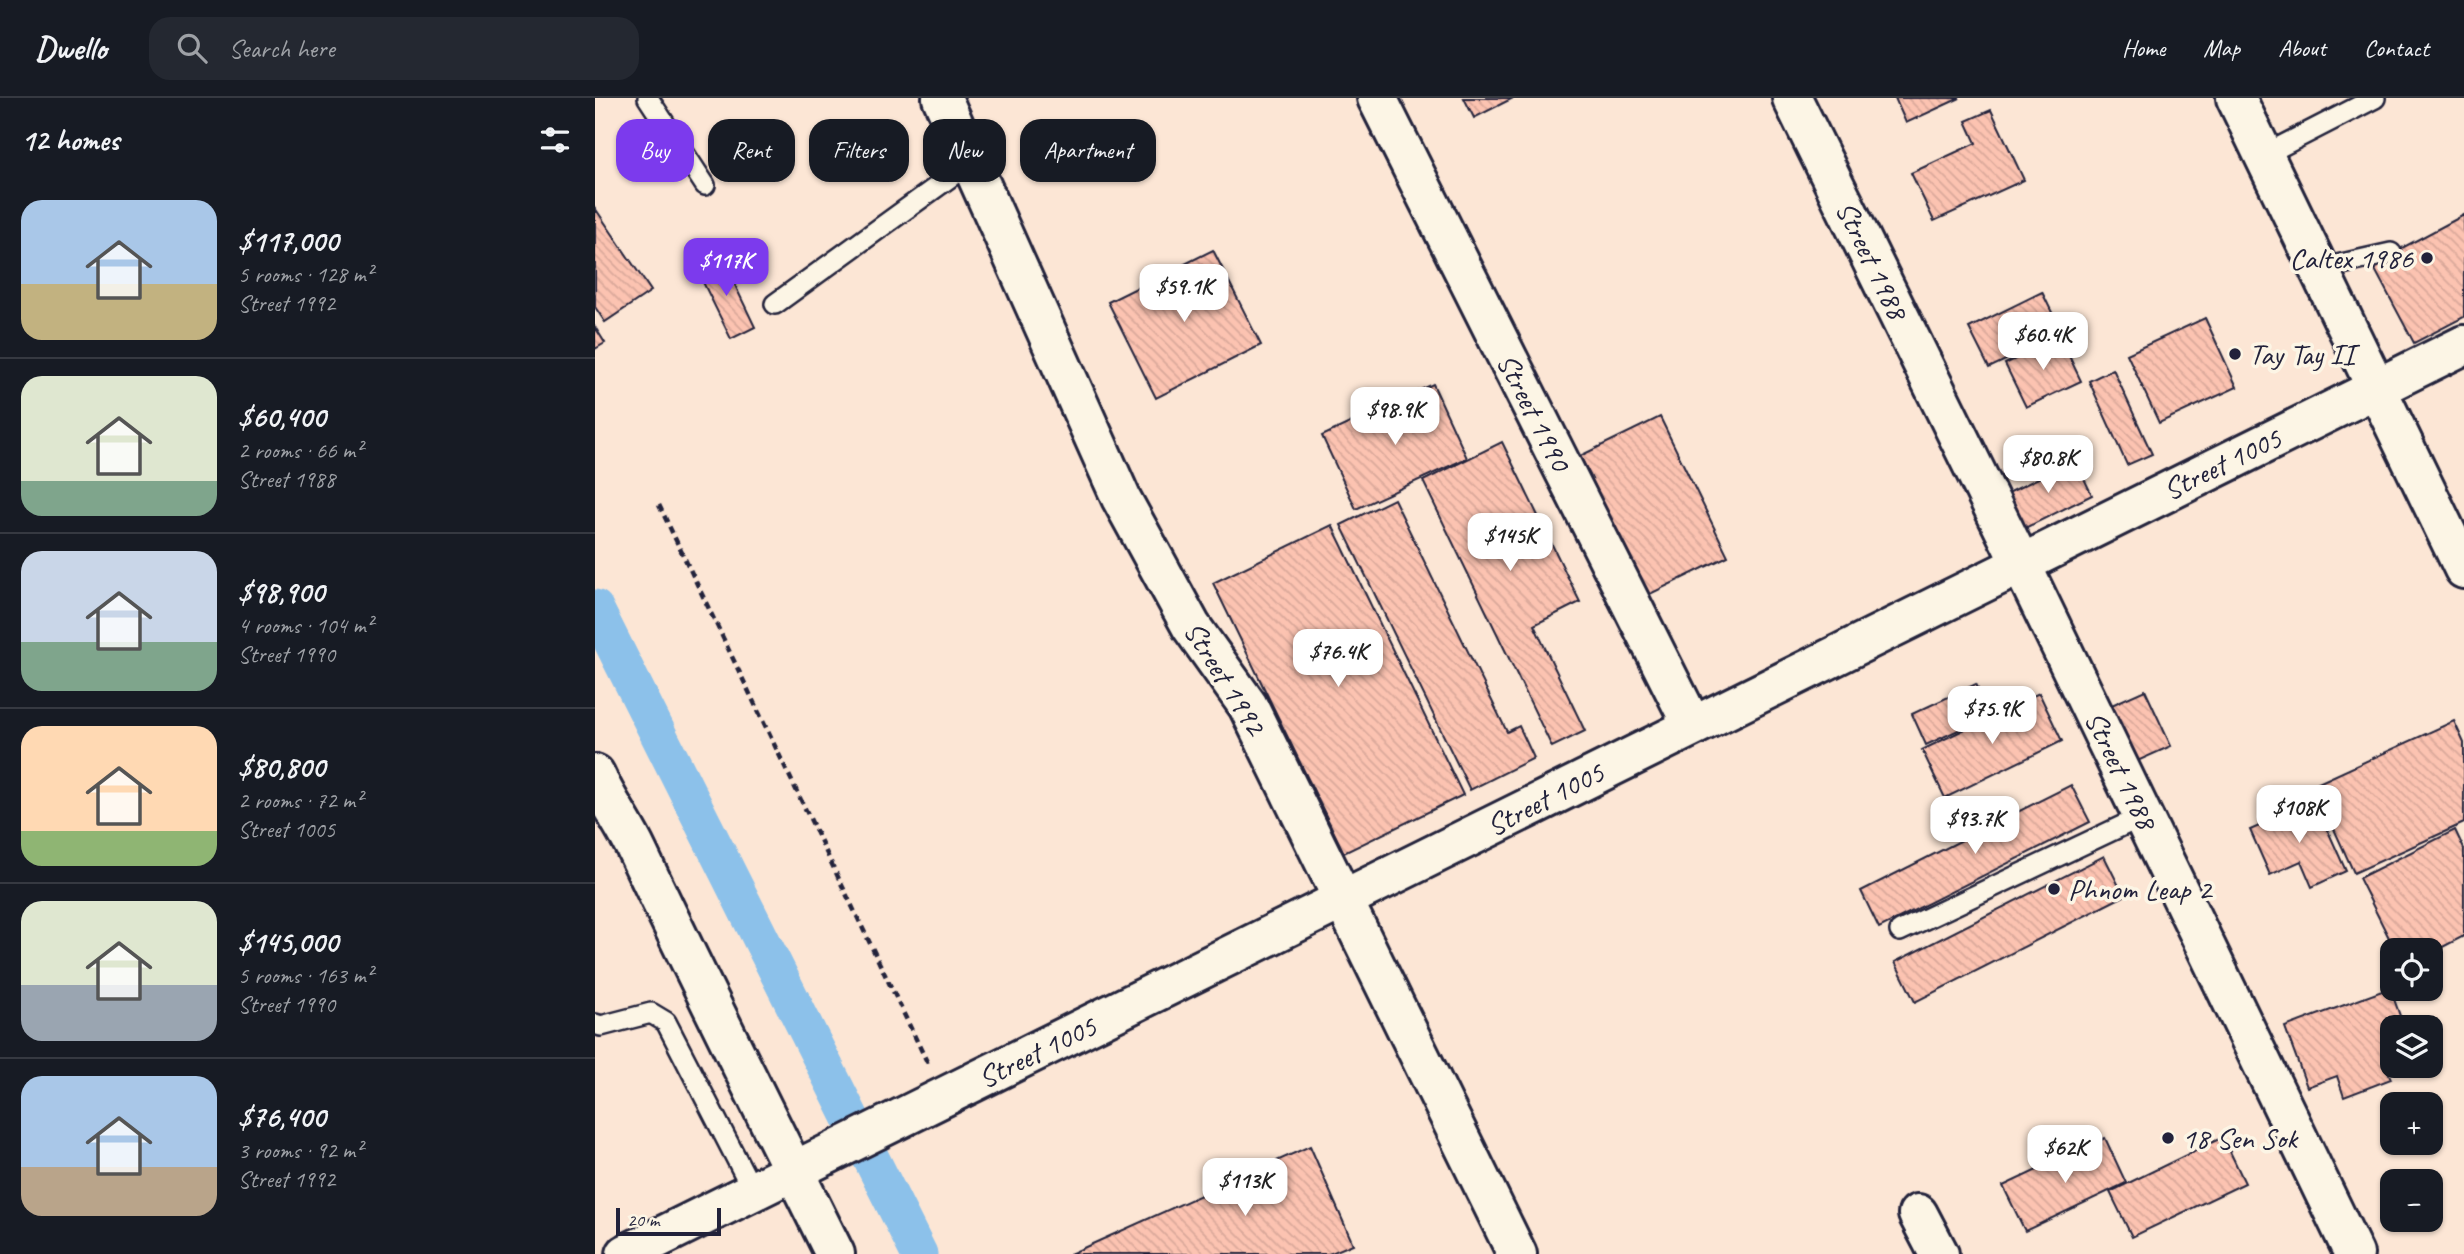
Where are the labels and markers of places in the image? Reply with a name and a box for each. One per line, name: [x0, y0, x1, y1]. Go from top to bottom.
pin: $117K: [677, 238, 775, 298]
place label: Caltex 1986: [2289, 239, 2414, 277]
marker: Caltex 1986: [2419, 250, 2435, 266]
pin: $59.1K: [1127, 264, 1241, 324]
pin: $60.4K: [1986, 313, 2100, 372]
place label: Tay Tay II: [2249, 335, 2361, 373]
marker: Tay Tay II: [2227, 346, 2243, 362]
pin: $98.9K: [1338, 388, 1452, 447]
pin: $80.8K: [1991, 436, 2105, 495]
pin: $145K: [1461, 514, 1559, 573]
pin: $76.4K: [1281, 630, 1395, 689]
pin: $75.9K: [1935, 686, 2049, 746]
pin: $108K: [2250, 786, 2348, 845]
pin: $93.7K: [1918, 796, 2032, 856]
place label: Phnom Leap 2: [2068, 870, 2214, 908]
marker: Phnom Leap 2: [2046, 881, 2062, 897]
place label: 18 Sen Sok: [2182, 1119, 2299, 1157]
pin: $62K: [2024, 1126, 2106, 1185]
marker: 18 Sen Sok: [2160, 1130, 2176, 1146]
pin: $113K: [1196, 1158, 1294, 1218]

